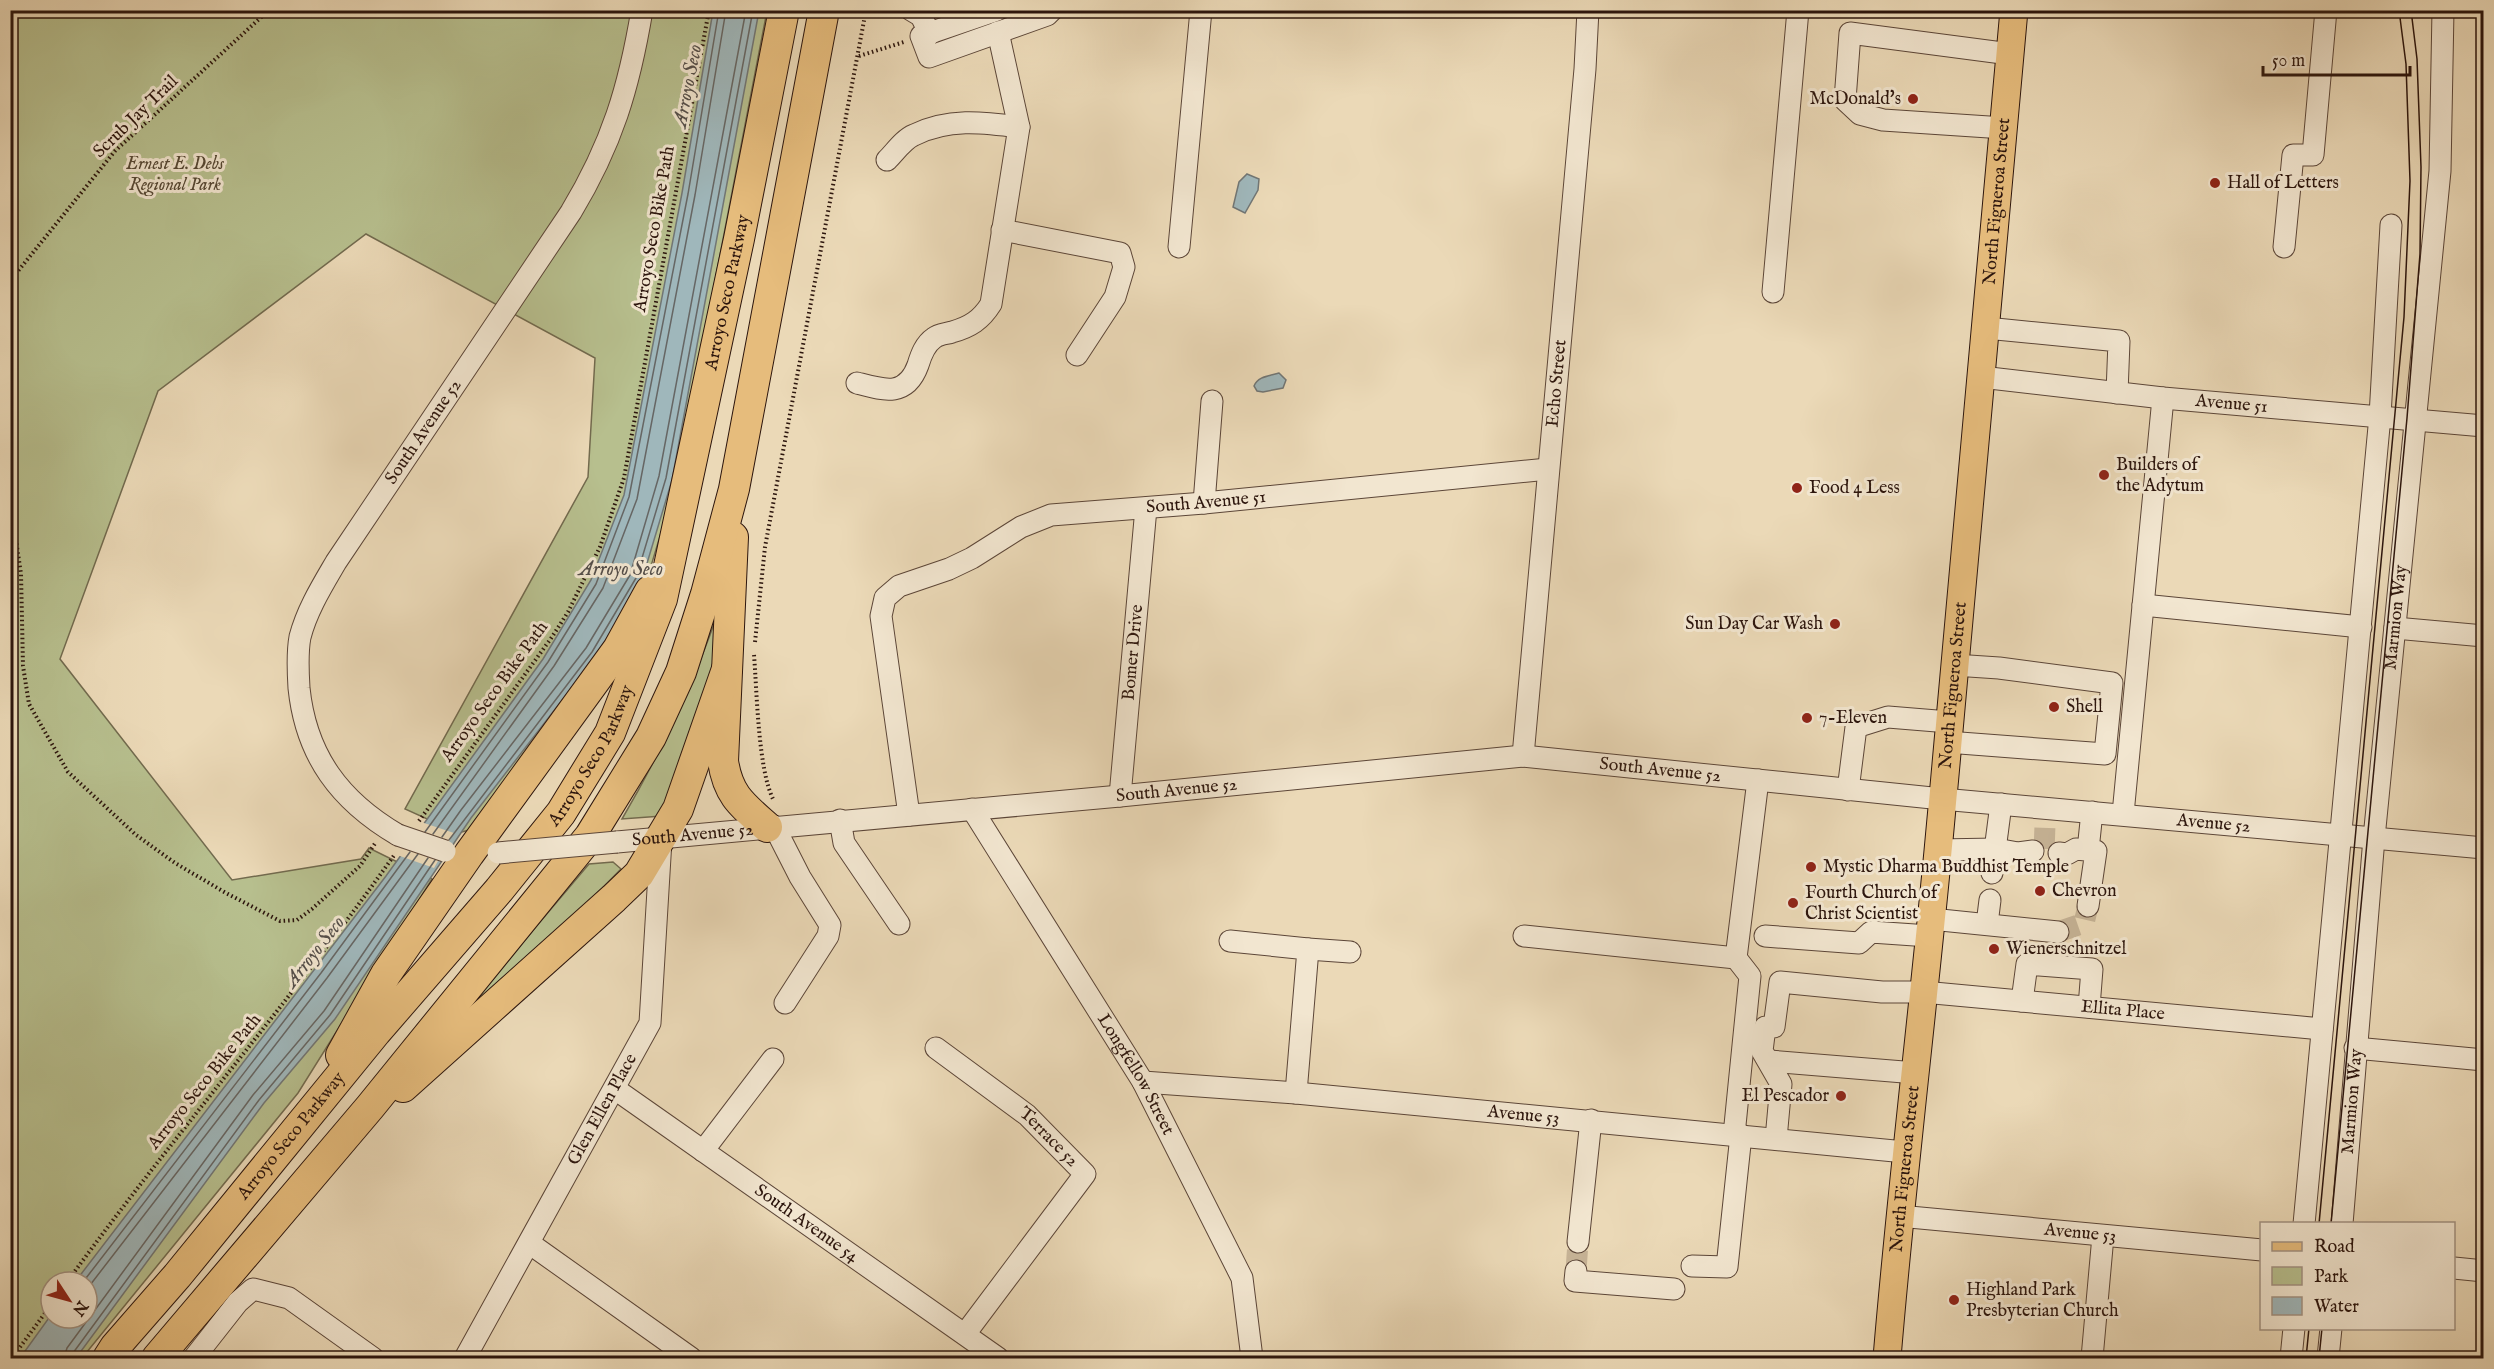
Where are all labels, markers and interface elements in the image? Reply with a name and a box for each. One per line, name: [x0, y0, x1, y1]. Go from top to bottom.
scale bar: [2263, 39, 2410, 77]
water label: Arroyo Seco: [667, 42, 708, 132]
text: 50 m: [2272, 50, 2305, 73]
street label: Scrub Jay Trail: [89, 71, 183, 163]
place label: McDonald's: [1809, 88, 1901, 111]
marker: McDonald's: [1906, 92, 1920, 106]
street label: North Figueroa Street: [1978, 117, 2016, 286]
street label: Arroyo Seco Bike Path: [629, 144, 681, 315]
park label: Ernest E. Debs Regional Park: [125, 153, 225, 197]
place label: Hall of Letters: [2227, 172, 2339, 195]
marker: Hall of Letters: [2208, 176, 2222, 190]
street label: Arroyo Seco Parkway: [700, 212, 755, 373]
street label: Echo Street: [1541, 339, 1572, 428]
street label: South Avenue 52: [380, 375, 467, 489]
street label: Avenue 51: [2194, 389, 2269, 419]
place label: Builders of the Adytum: [2116, 454, 2204, 498]
marker: Builders of the Adytum: [2097, 468, 2111, 482]
place label: Food 4 Less: [1809, 477, 1900, 500]
marker: Food 4 Less: [1790, 481, 1804, 495]
street label: South Avenue 51: [1145, 485, 1267, 519]
water label: Arroyo Seco: [577, 557, 663, 582]
street label: Marmion Way: [2379, 564, 2412, 671]
street label: North Figueroa Street: [1934, 601, 1972, 770]
street label: Bomer Drive: [1117, 604, 1149, 702]
place label: Sun Day Car Wash: [1685, 613, 1823, 636]
street label: Arroyo Seco Bike Path: [436, 617, 554, 768]
marker: Sun Day Car Wash: [1828, 617, 1842, 631]
street label: Arroyo Seco Parkway: [543, 682, 639, 832]
place label: Shell: [2066, 696, 2103, 719]
marker: Shell: [2047, 700, 2061, 714]
place label: 7-Eleven: [1819, 707, 1888, 730]
marker: 7-Eleven: [1800, 711, 1814, 725]
street label: South Avenue 52: [1598, 752, 1722, 788]
street label: South Avenue 52: [1115, 773, 1238, 808]
street label: Avenue 52: [2175, 809, 2251, 838]
street label: South Avenue 52: [631, 818, 754, 852]
place label: Mystic Dharma Buddhist Temple: [1823, 856, 2069, 879]
marker: Mystic Dharma Buddhist Temple: [1804, 860, 1818, 874]
place label: Chevron: [2052, 880, 2117, 903]
place label: Fourth Church of Christ Scientist: [1805, 882, 1941, 926]
marker: Chevron: [2033, 884, 2047, 898]
marker: Fourth Church of Christ Scientist: [1786, 896, 1800, 910]
water label: Arroyo Seco: [278, 911, 351, 994]
place label: Wienerschnitzel: [2006, 938, 2126, 961]
marker: Wienerschnitzel: [1987, 942, 2001, 956]
street label: Ellita Place: [2080, 995, 2166, 1026]
street label: Arroyo Seco Bike Path: [143, 1009, 267, 1155]
street label: Longfellow Street: [1092, 1009, 1179, 1139]
street label: Marmion Way: [2336, 1048, 2368, 1155]
street label: Glen Ellen Place: [562, 1049, 642, 1169]
street label: Arroyo Seco Parkway: [232, 1067, 350, 1205]
street label: North Figueroa Street: [1885, 1084, 1925, 1253]
place label: El Pescador: [1742, 1085, 1829, 1108]
marker: El Pescador: [1834, 1089, 1848, 1103]
street label: Avenue 53: [1485, 1100, 1561, 1130]
street label: Terrace 52: [1015, 1102, 1083, 1172]
street label: South Avenue 54: [750, 1179, 863, 1268]
street label: Avenue 53: [2042, 1218, 2117, 1248]
legend: [2260, 1222, 2455, 1330]
text: Road: [2314, 1236, 2355, 1259]
text: Park: [2314, 1266, 2349, 1289]
north arrow: [39, 1270, 99, 1330]
place label: Highland Park Presbyterian Church: [1966, 1279, 2119, 1323]
marker: Highland Park Presbyterian Church: [1947, 1293, 1961, 1307]
text: N: [67, 1295, 92, 1319]
text: Water: [2314, 1296, 2359, 1319]

